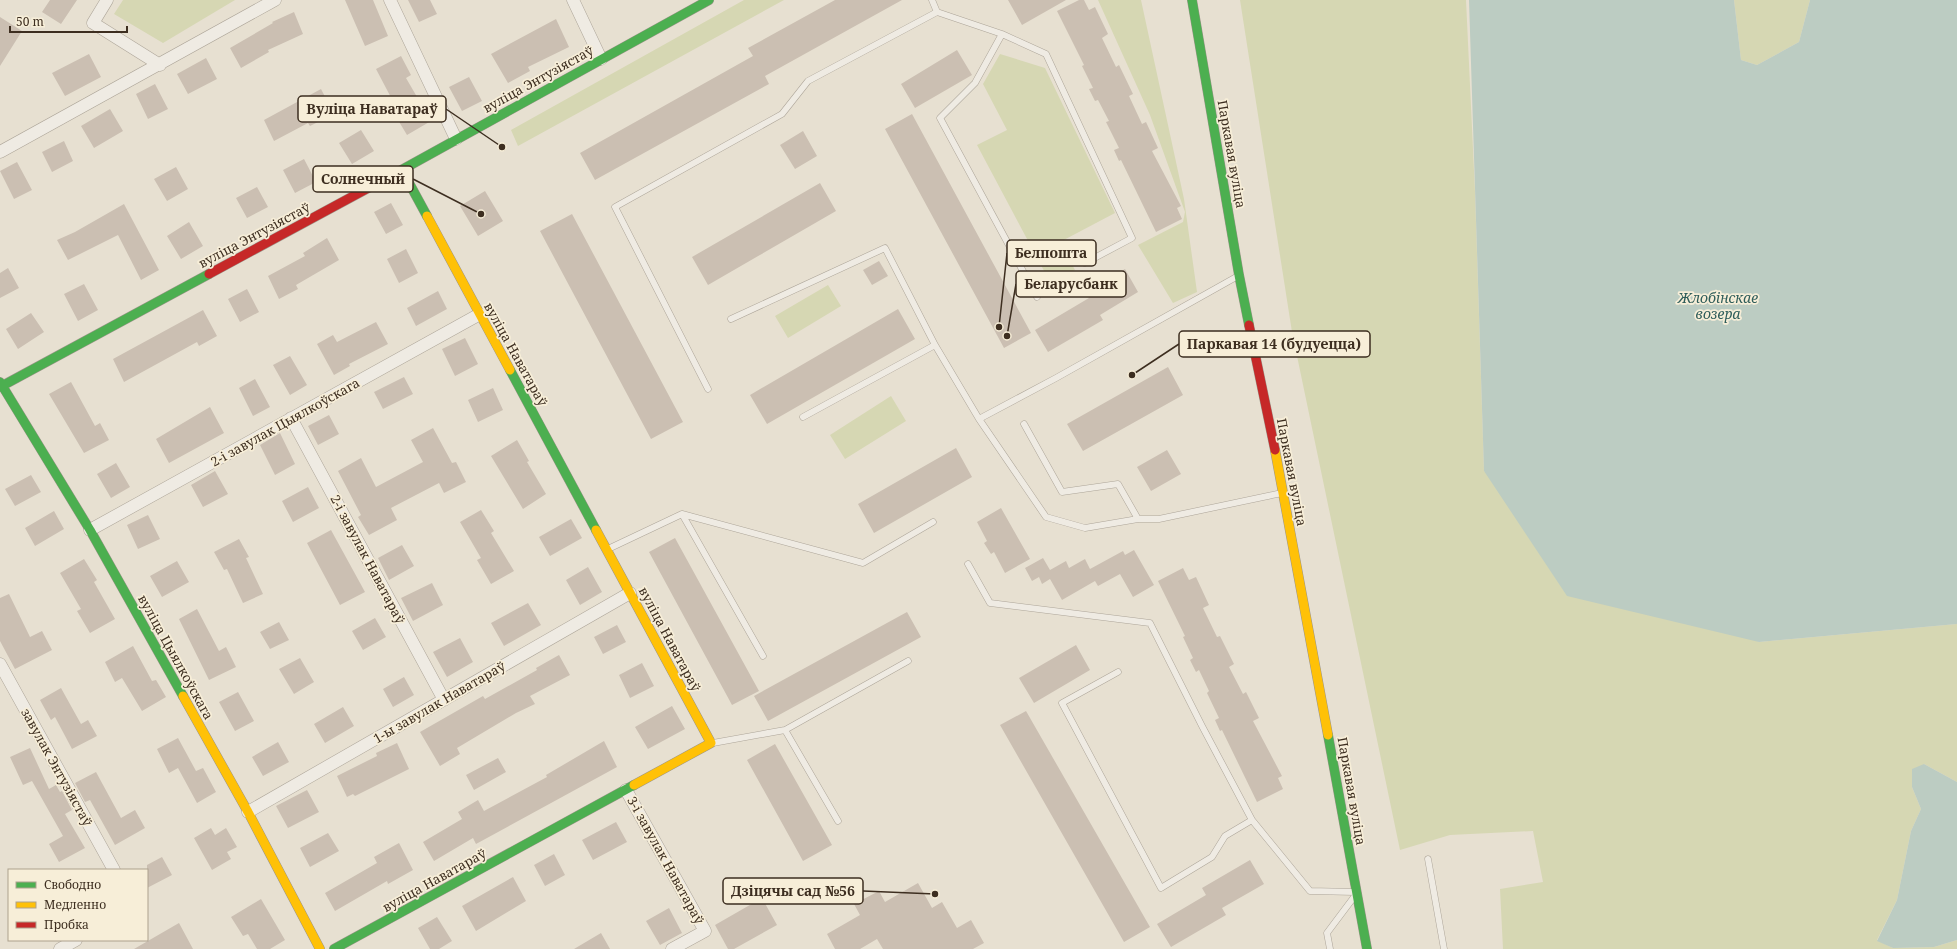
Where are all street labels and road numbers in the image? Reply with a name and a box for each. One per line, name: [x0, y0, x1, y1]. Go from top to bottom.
street label: вуліца Энтузіястаў: [480, 41, 597, 117]
street label: Паркавая вуліца: [1214, 99, 1250, 209]
street label: вуліца Энтузіястаў: [195, 198, 313, 272]
street label: вуліца Наватараў: [480, 299, 552, 410]
street label: 2-і завулак Цыялкоўскага: [207, 373, 363, 471]
street label: Паркавая вуліца: [1273, 417, 1311, 527]
street label: 2-і завулак Наватараў: [326, 491, 410, 627]
street label: вуліца Наватараў: [635, 583, 705, 695]
street label: вуліца Цыялкоўскага: [134, 591, 218, 723]
street label: 1-ы завулак Наватараў: [370, 656, 509, 747]
street label: завулак Энтузіястаў: [17, 705, 97, 830]
street label: Паркавая вуліца: [1334, 736, 1370, 846]
street label: 3-і завулак Наватараў: [623, 793, 709, 928]
street label: вуліца Наватараў: [379, 844, 490, 916]

